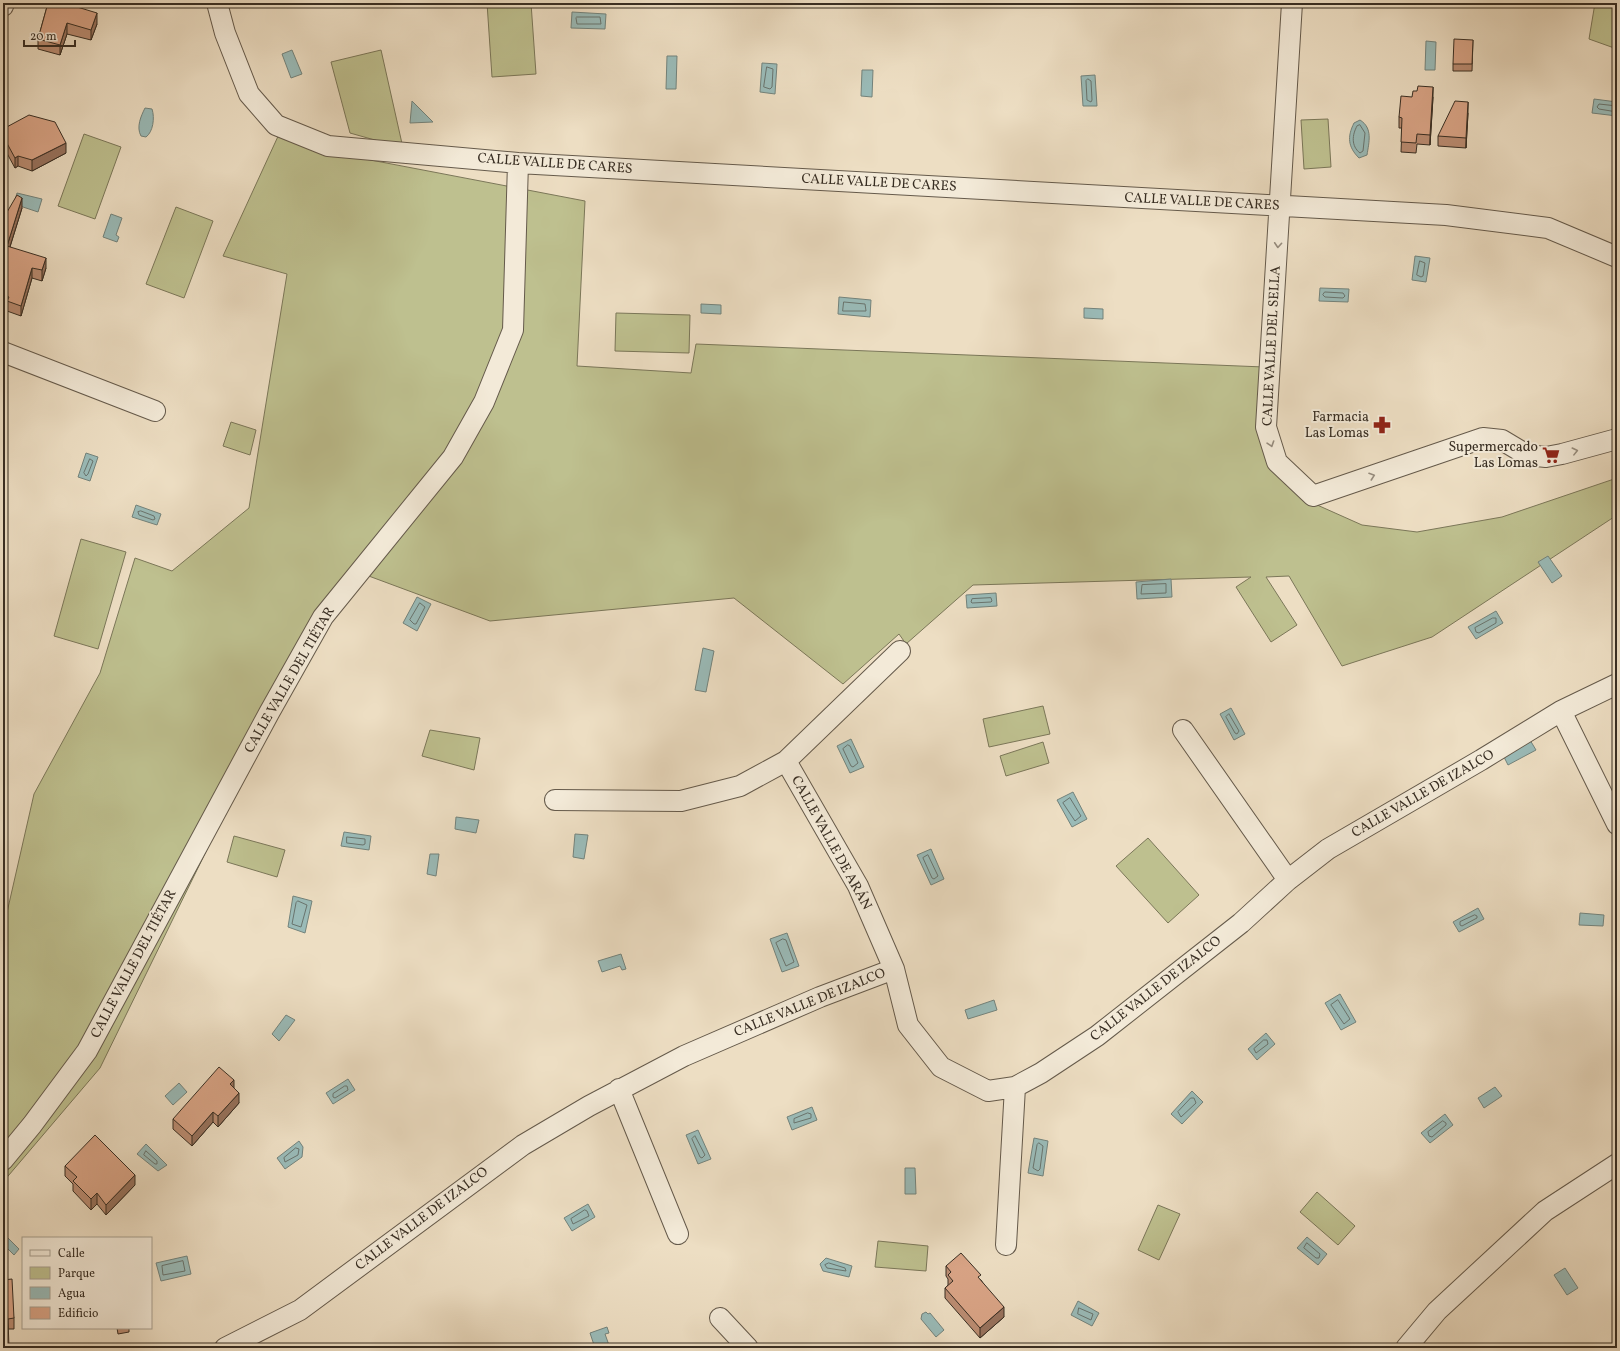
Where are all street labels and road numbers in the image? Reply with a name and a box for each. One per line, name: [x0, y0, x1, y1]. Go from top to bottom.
street label: CALLE VALLE DE CARES: [477, 149, 633, 179]
street label: CALLE VALLE DE CARES: [801, 169, 957, 197]
street label: CALLE VALLE DE CARES: [1124, 188, 1280, 216]
street label: CALLE VALLE DEL SELLA: [1258, 265, 1286, 427]
street label: CALLE VALLE DEL TIÉTAR: [240, 603, 340, 757]
street label: CALLE VALLE DE IZALCO: [1348, 745, 1498, 843]
street label: CALLE VALLE DE ARÁN: [786, 772, 876, 914]
street label: CALLE VALLE DEL TIÉTAR: [87, 886, 182, 1042]
street label: CALLE VALLE DE IZALCO: [1086, 932, 1226, 1046]
street label: CALLE VALLE DE IZALCO: [731, 964, 889, 1042]
street label: CALLE VALLE DE IZALCO: [352, 1163, 492, 1275]

